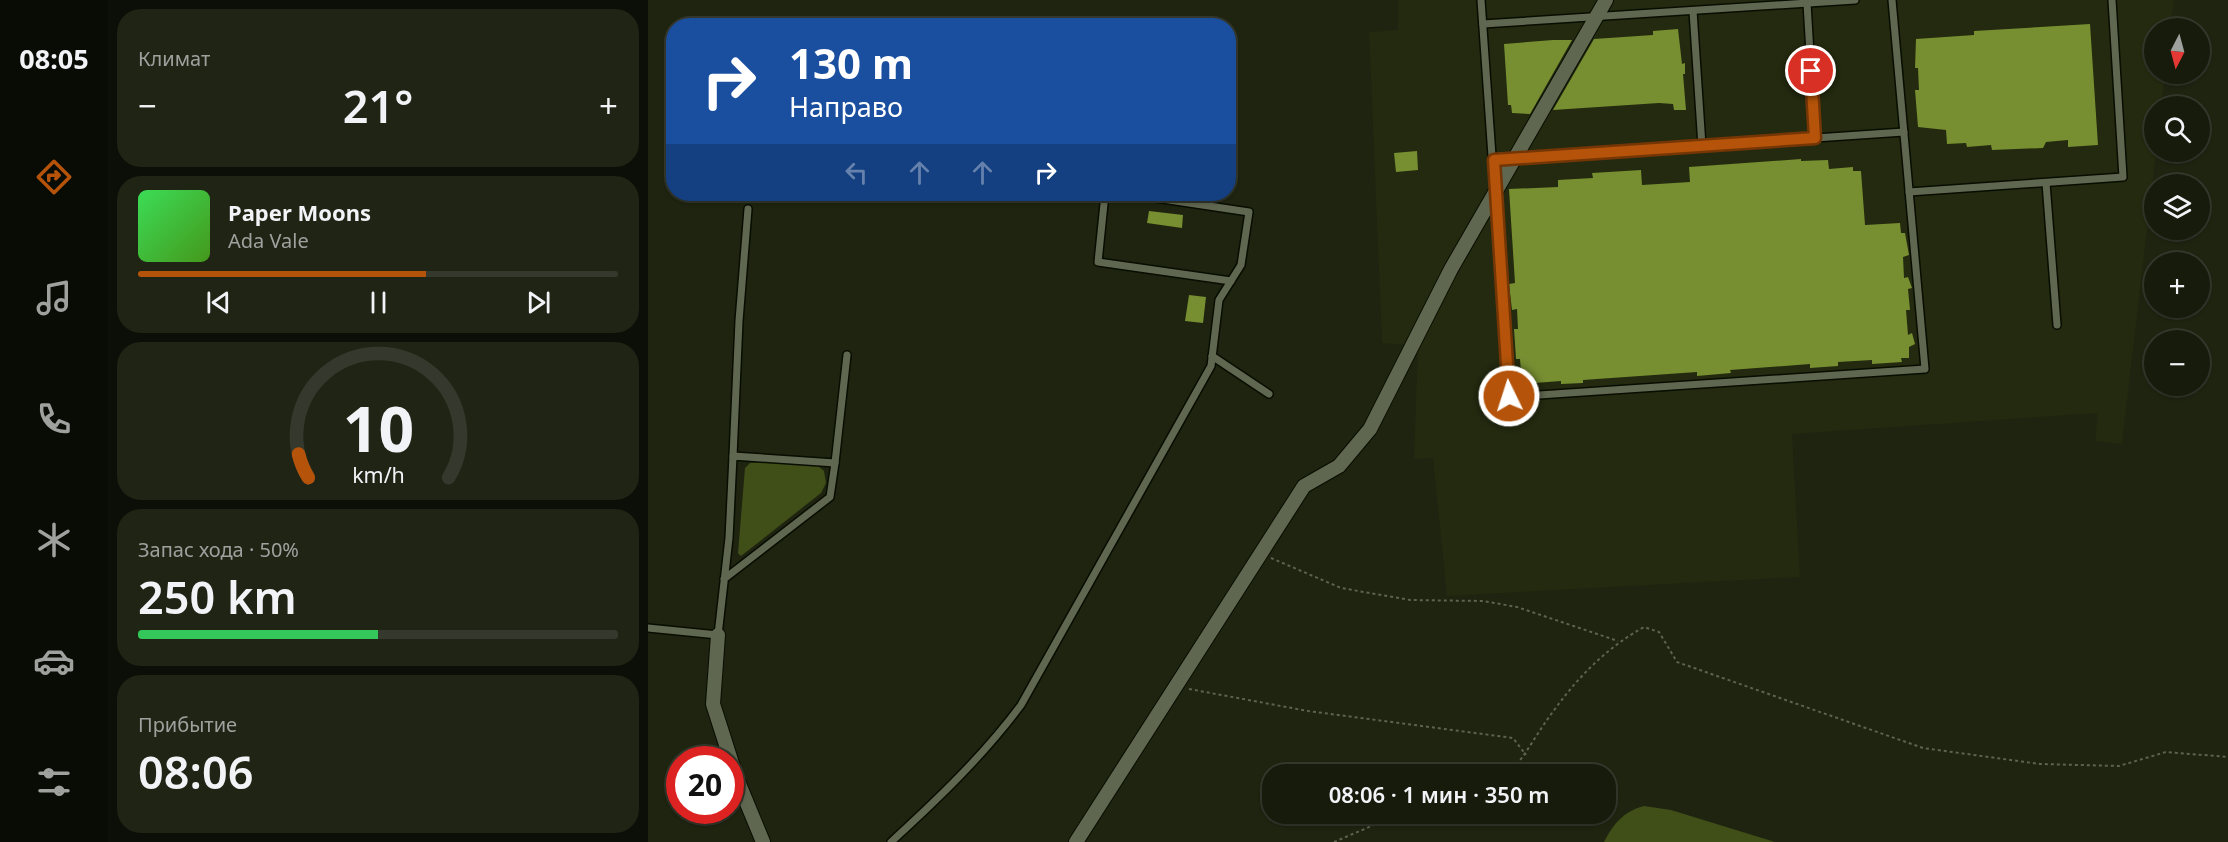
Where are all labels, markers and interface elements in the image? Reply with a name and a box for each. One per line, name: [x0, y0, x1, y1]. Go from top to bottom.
north arrow: [2144, 18, 2210, 84]
map controls: [2144, 18, 2210, 396]
text: 130 m: [789, 34, 913, 91]
text: 08:05: [19, 40, 89, 77]
icon: right: [690, 42, 768, 120]
text: Климат: [138, 45, 210, 72]
pin: [1785, 45, 1836, 96]
icon: arrive: [1794, 54, 1827, 87]
text: 21°: [343, 75, 413, 136]
text: −: [138, 83, 157, 128]
text: +: [599, 83, 618, 128]
text: Направо: [789, 88, 903, 125]
button: search: [2144, 96, 2210, 162]
icon: directions: [33, 156, 75, 198]
icon: left: [840, 156, 873, 189]
icon: ahead: [903, 156, 936, 189]
icon: ahead: [966, 156, 999, 189]
icon: right: [1029, 156, 1062, 189]
button: layers: [2144, 174, 2210, 240]
text: Paper Moons: [228, 197, 371, 227]
text: Ada Vale: [228, 227, 309, 254]
button: +: [2144, 252, 2210, 318]
icon: music: [33, 277, 75, 319]
icon: previous: [202, 286, 235, 319]
icon: pause: [362, 286, 395, 319]
icon: next: [522, 286, 555, 319]
button: −: [2144, 330, 2210, 396]
position arrow: [1477, 364, 1541, 428]
text: 10: [342, 385, 414, 470]
icon: phone: [33, 398, 75, 440]
text: km/h: [352, 460, 404, 489]
icon: climate: [33, 519, 75, 561]
text: Запас хода · 50%: [138, 536, 299, 563]
text: 250 km: [138, 566, 297, 627]
icon: car: [33, 640, 75, 682]
text: Прибытие: [138, 711, 237, 738]
text: 08:06: [138, 741, 253, 802]
speed limit sign: 20: [666, 746, 744, 824]
icon: filters: [33, 761, 75, 803]
text: 08:06 · 1 мин · 350 m: [1329, 779, 1549, 809]

